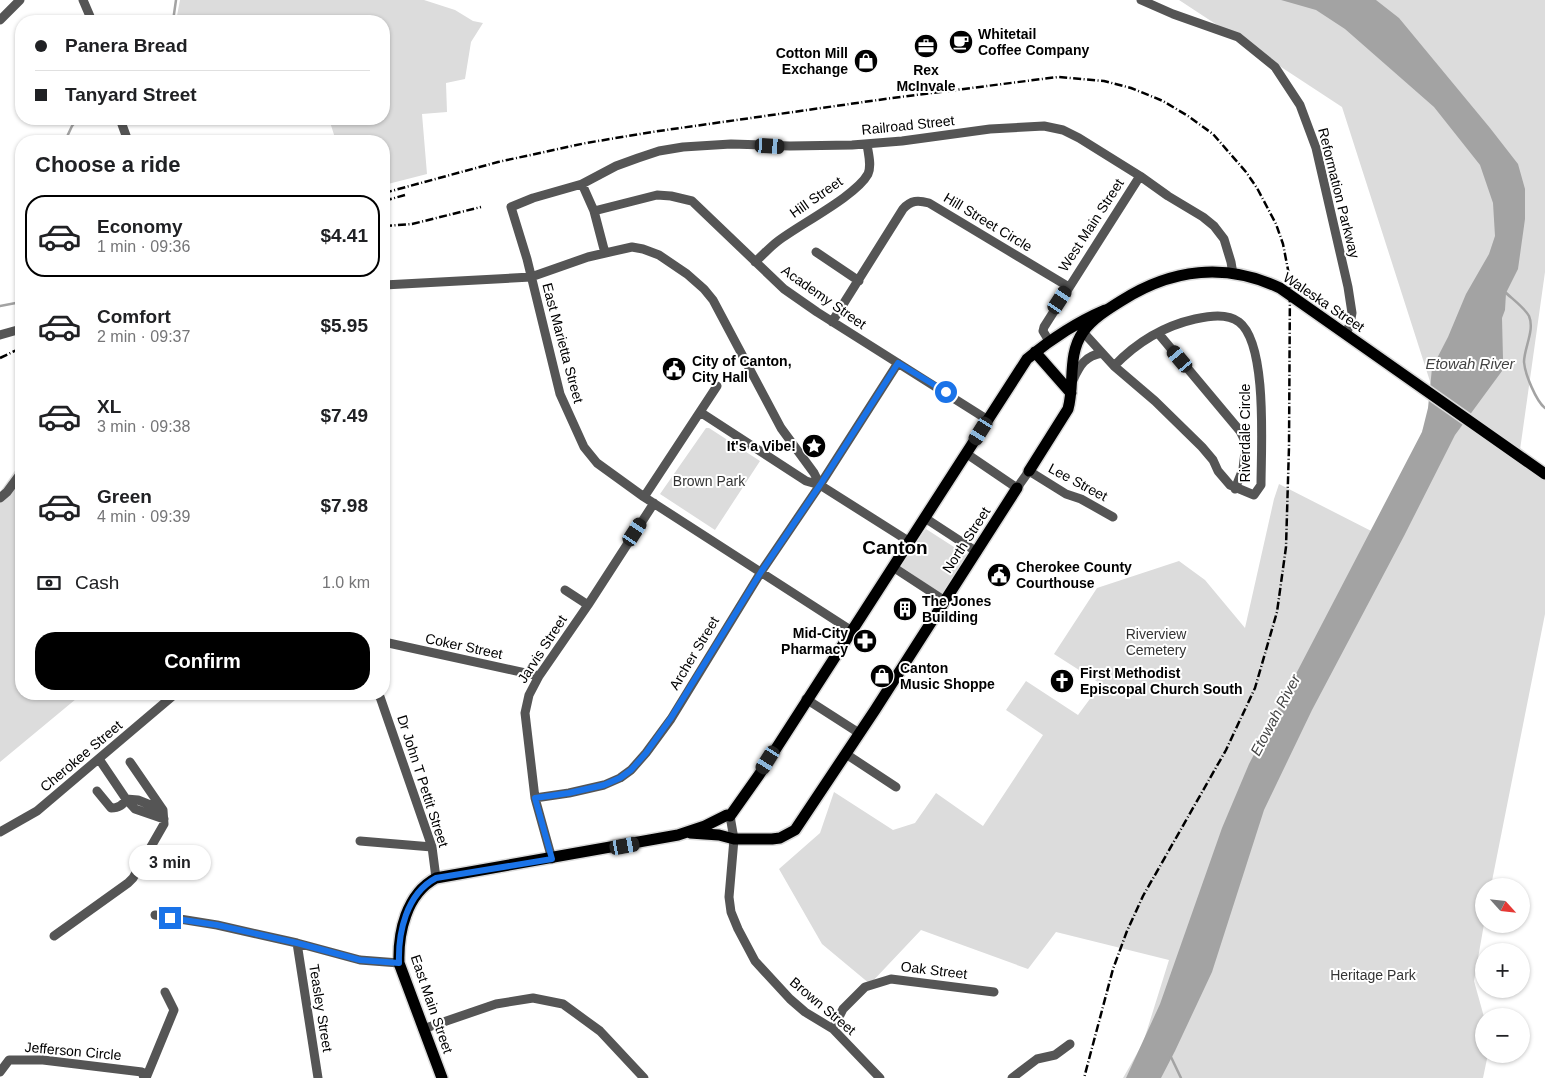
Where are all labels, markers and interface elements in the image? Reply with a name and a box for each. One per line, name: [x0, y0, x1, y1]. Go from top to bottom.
place label: Whitetail Coffee Company: [978, 26, 1089, 58]
cafe icon: Whitetail Coffee Company: [948, 29, 974, 55]
office icon: Rex McInvale: [913, 33, 939, 59]
text: Panera Bread: [65, 35, 188, 56]
place label: Cotton Mill Exchange: [776, 45, 848, 77]
shop icon: Cotton Mill Exchange: [853, 48, 879, 74]
place label: Rex McInvale: [896, 62, 956, 94]
text: Tanyard Street: [65, 84, 197, 105]
street label: Railroad Street: [861, 112, 955, 138]
street label: Reformation Parkway: [1315, 126, 1363, 260]
car: [754, 138, 785, 154]
text: Choose a ride: [35, 152, 180, 177]
street label: Hill Street: [787, 173, 846, 221]
street label: West Main Street: [1055, 176, 1127, 274]
street label: Hill Street Circle: [941, 189, 1035, 255]
icon: car: [37, 214, 82, 259]
text: Economy: [97, 216, 183, 237]
text: $4.41: [320, 225, 368, 246]
text: 1 min · 09:36: [97, 238, 190, 255]
street label: Academy Street: [779, 262, 869, 332]
street label: Waleska Street: [1280, 269, 1368, 335]
street label: East Marietta Street: [539, 281, 587, 405]
car: [1045, 283, 1074, 317]
icon: car: [37, 304, 82, 349]
text: Comfort: [97, 306, 171, 327]
text: $5.95: [320, 315, 368, 336]
text: 2 min · 09:37: [97, 328, 190, 345]
car: [1164, 343, 1195, 375]
place label: City of Canton, City Hall: [692, 353, 792, 385]
water label: Etowah River: [1425, 355, 1516, 372]
public building icon: City of Canton, City Hall: [661, 356, 687, 382]
route start: [935, 381, 957, 403]
street label: Riverdale Circle: [1237, 383, 1253, 482]
icon: car: [37, 394, 82, 439]
text: XL: [97, 396, 121, 417]
text: $7.49: [320, 405, 368, 426]
car: [966, 414, 995, 448]
text: 3 min · 09:38: [97, 418, 190, 435]
place icon: It's a Vibe!: [801, 433, 827, 459]
place label: It's a Vibe!: [727, 438, 796, 454]
street label: Lee Street: [1046, 460, 1110, 504]
park label: Brown Park: [673, 473, 746, 489]
icon: car: [37, 484, 82, 529]
text: Green: [97, 486, 152, 507]
text: $7.98: [320, 495, 368, 516]
street label: North Street: [939, 504, 993, 576]
text: 4 min · 09:39: [97, 508, 190, 525]
car: [620, 515, 649, 549]
district label: Canton: [862, 537, 928, 558]
place label: Cherokee County Courthouse: [1016, 559, 1132, 591]
public building icon: Cherokee County Courthouse: [986, 562, 1012, 588]
icon: cash: [35, 569, 63, 597]
text: Cash: [75, 572, 119, 593]
text: 1.0 km: [322, 574, 370, 591]
place label: The Jones Building: [922, 593, 991, 625]
building icon: The Jones Building: [892, 596, 918, 622]
street label: Jarvis Street: [514, 612, 570, 686]
street label: Archer Street: [666, 613, 722, 692]
place label: Mid-City Pharmacy: [781, 625, 848, 657]
park label: Riverview Cemetery: [1126, 626, 1187, 658]
pharmacy icon: Mid-City Pharmacy: [852, 628, 878, 654]
street label: Coker Street: [424, 630, 504, 662]
button: Confirm: [35, 632, 370, 690]
place label: Canton Music Shoppe: [900, 660, 995, 692]
shop icon: Canton Music Shoppe: [869, 663, 895, 689]
place label: First Methodist Episcopal Church South: [1080, 665, 1243, 697]
church icon: First Methodist Episcopal Church South: [1049, 668, 1075, 694]
water label: Etowah River: [1247, 671, 1304, 758]
street label: Dr John T Pettit Street: [394, 713, 452, 849]
street label: Cherokee Street: [37, 717, 125, 795]
car: [753, 743, 782, 777]
car: [608, 836, 641, 856]
callout: 3 min: [129, 846, 211, 880]
text: 3 min: [149, 854, 191, 871]
north arrow: [1475, 878, 1530, 932]
map controls: [1475, 878, 1530, 1063]
route end: [159, 907, 181, 929]
button: +: [1475, 943, 1530, 998]
street label: East Main Street: [408, 952, 456, 1056]
street label: Oak Street: [900, 958, 968, 982]
street label: Teasley Street: [306, 963, 336, 1053]
park label: Heritage Park: [1330, 967, 1417, 983]
street label: Brown Street: [787, 974, 859, 1038]
button: −: [1475, 1008, 1530, 1063]
street label: Jefferson Circle: [24, 1039, 122, 1063]

